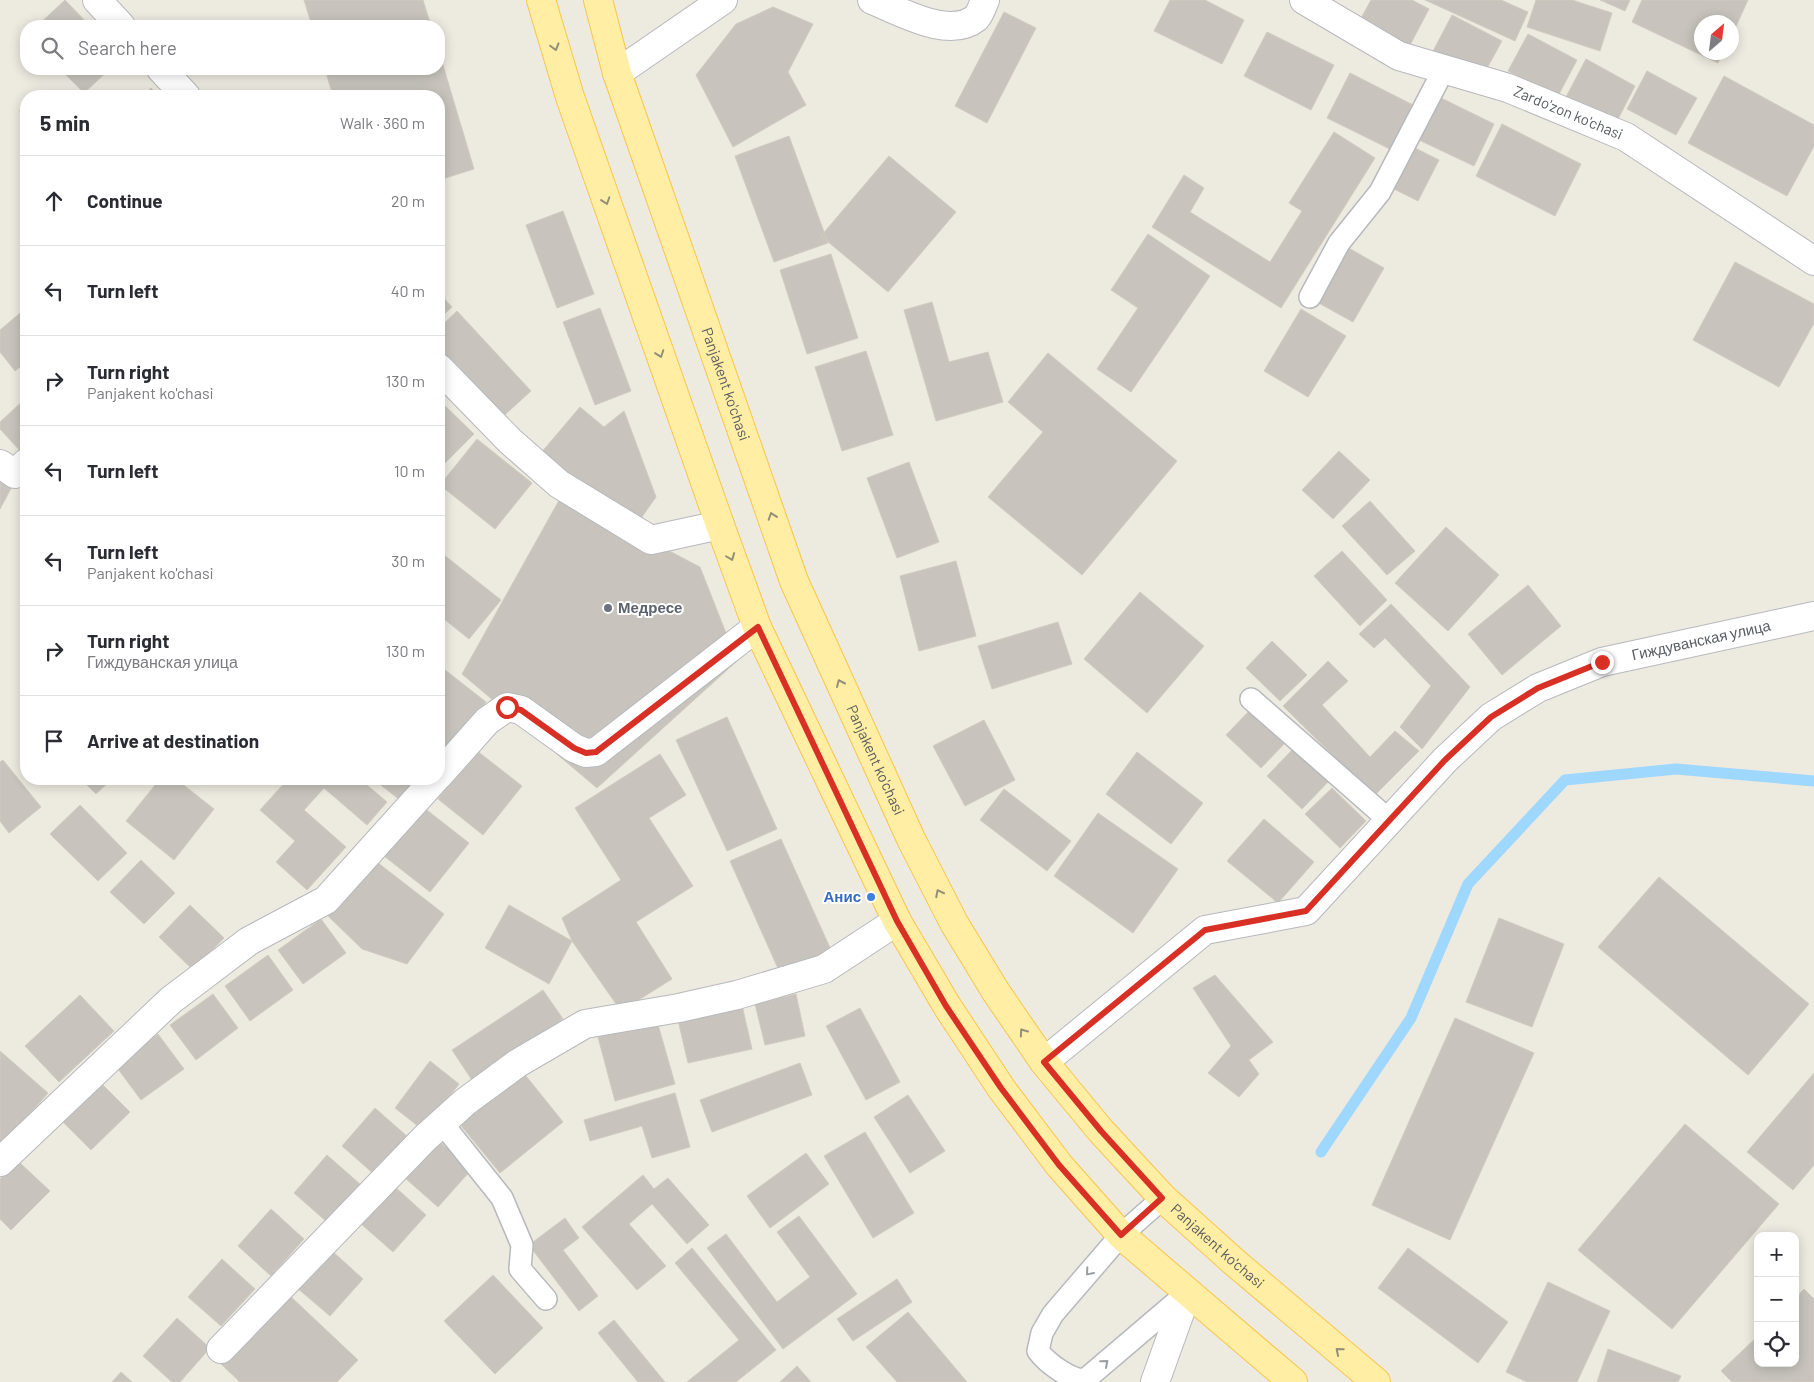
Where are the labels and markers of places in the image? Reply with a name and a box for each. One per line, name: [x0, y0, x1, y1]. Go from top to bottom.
place label: Медресе: [618, 598, 682, 616]
marker: Медресе: [602, 602, 614, 614]
place label: Анис: [824, 887, 861, 905]
marker: Анис: [865, 891, 877, 903]

